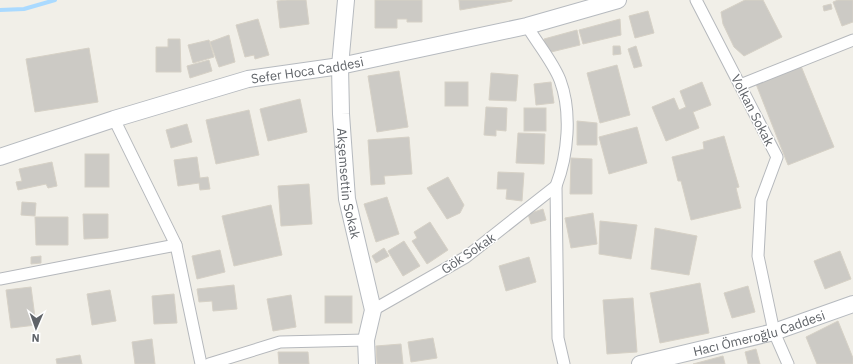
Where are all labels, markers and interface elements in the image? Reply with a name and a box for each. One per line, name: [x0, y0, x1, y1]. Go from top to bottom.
street label: Sefer Hoca Caddesi: [250, 53, 365, 87]
street label: Volkan Sokak: [727, 72, 778, 149]
street label: Akşemsettin Sokak: [333, 127, 364, 240]
street label: Gök Sokak: [438, 229, 499, 278]
street label: Hacı Ömeroğlu Caddesi: [691, 307, 827, 360]
north arrow: [16, 308, 56, 348]
text: N: [31, 331, 40, 345]

